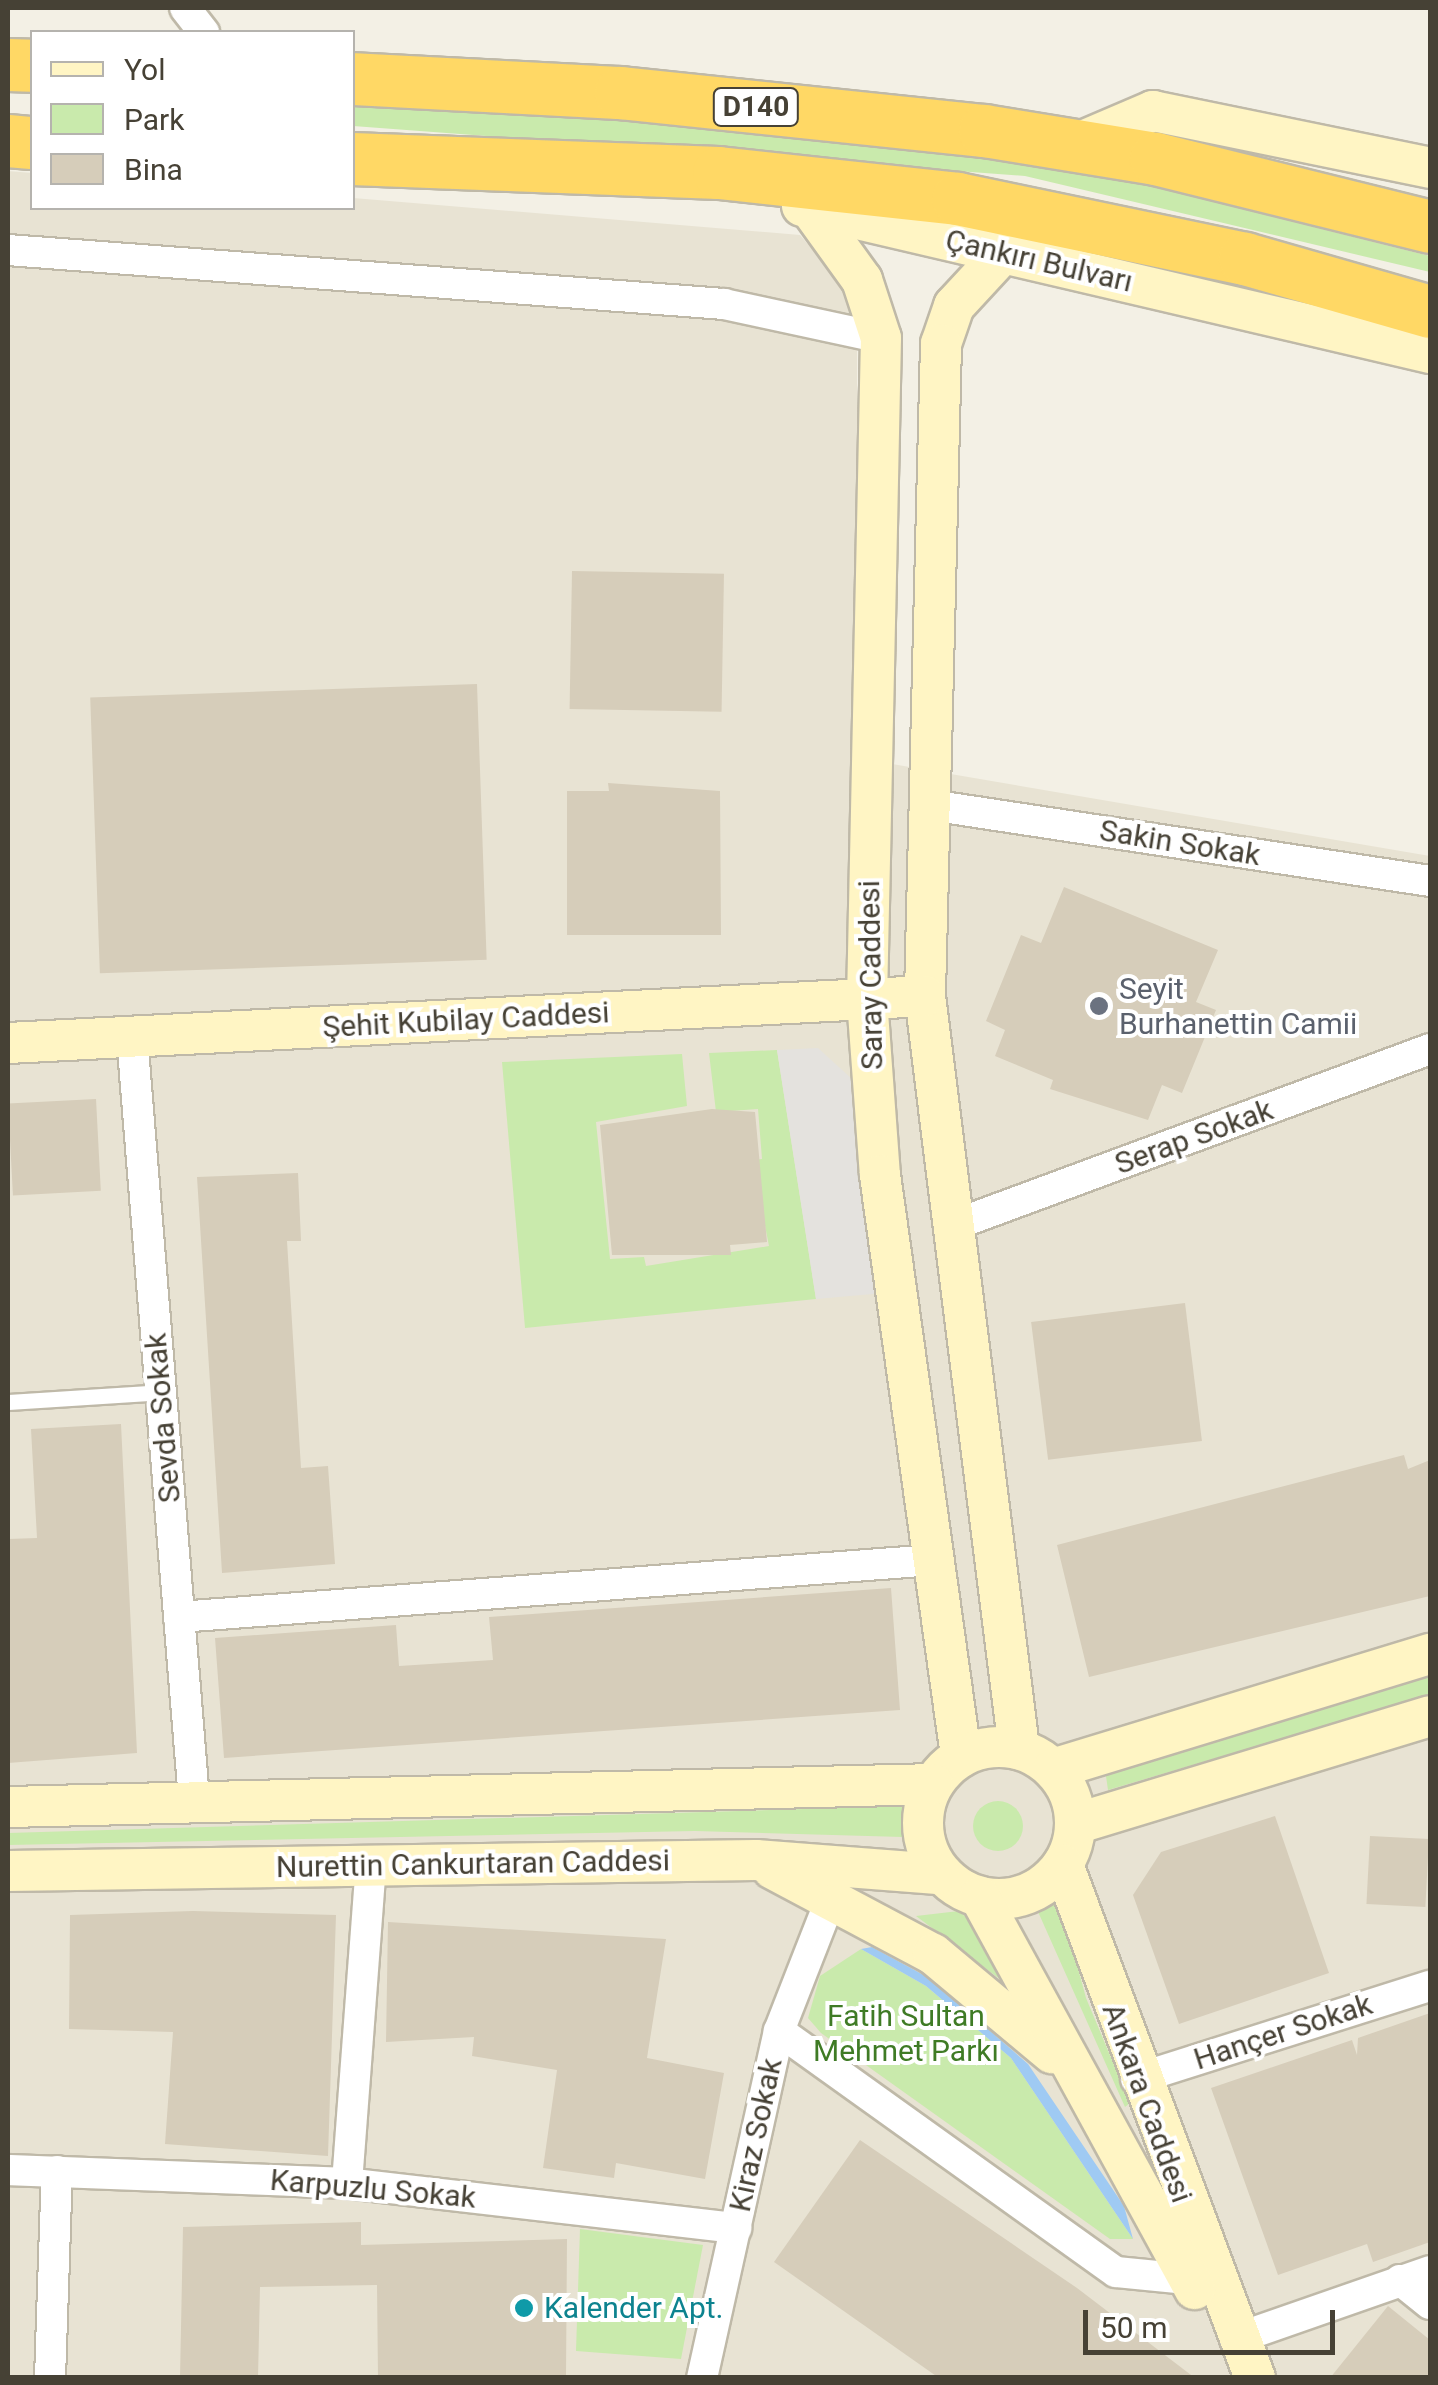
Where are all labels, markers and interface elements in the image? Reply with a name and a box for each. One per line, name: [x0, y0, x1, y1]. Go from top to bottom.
legend: [30, 30, 355, 210]
text: Yol: [124, 52, 165, 87]
road number: D140: [711, 84, 801, 130]
text: Park: [124, 102, 184, 137]
text: Bina: [124, 152, 183, 187]
street label: Çankırı Bulvarı: [942, 222, 1136, 300]
street label: Sakin Sokak: [1097, 813, 1263, 873]
street label: Saray Caddesi: [851, 880, 891, 1070]
place label: Seyit Burhanettin Camii: [1119, 971, 1357, 1042]
street label: Şehit Kubilay Caddesi: [322, 995, 610, 1045]
marker: Seyit Burhanettin Camii: [1088, 995, 1110, 1017]
street label: Serap Sokak: [1110, 1092, 1278, 1182]
street label: Sevda Sokak: [138, 1332, 188, 1504]
street label: Nurettin Cankurtaran Caddesi: [276, 1843, 670, 1885]
street label: Hançer Sokak: [1189, 1986, 1377, 2078]
park label: Fatih Sultan Mehmet Parkı: [813, 1998, 999, 2068]
street label: Ankara Caddesi: [1094, 1998, 1200, 2208]
street label: Kiraz Sokak: [722, 2055, 790, 2215]
street label: Karpuzlu Sokak: [269, 2162, 477, 2216]
place label: Kalender Apt.: [544, 2290, 723, 2326]
scale bar: [1088, 2290, 1340, 2352]
marker: Kalender Apt.: [513, 2297, 535, 2319]
text: 50 m: [1100, 2310, 1167, 2345]

